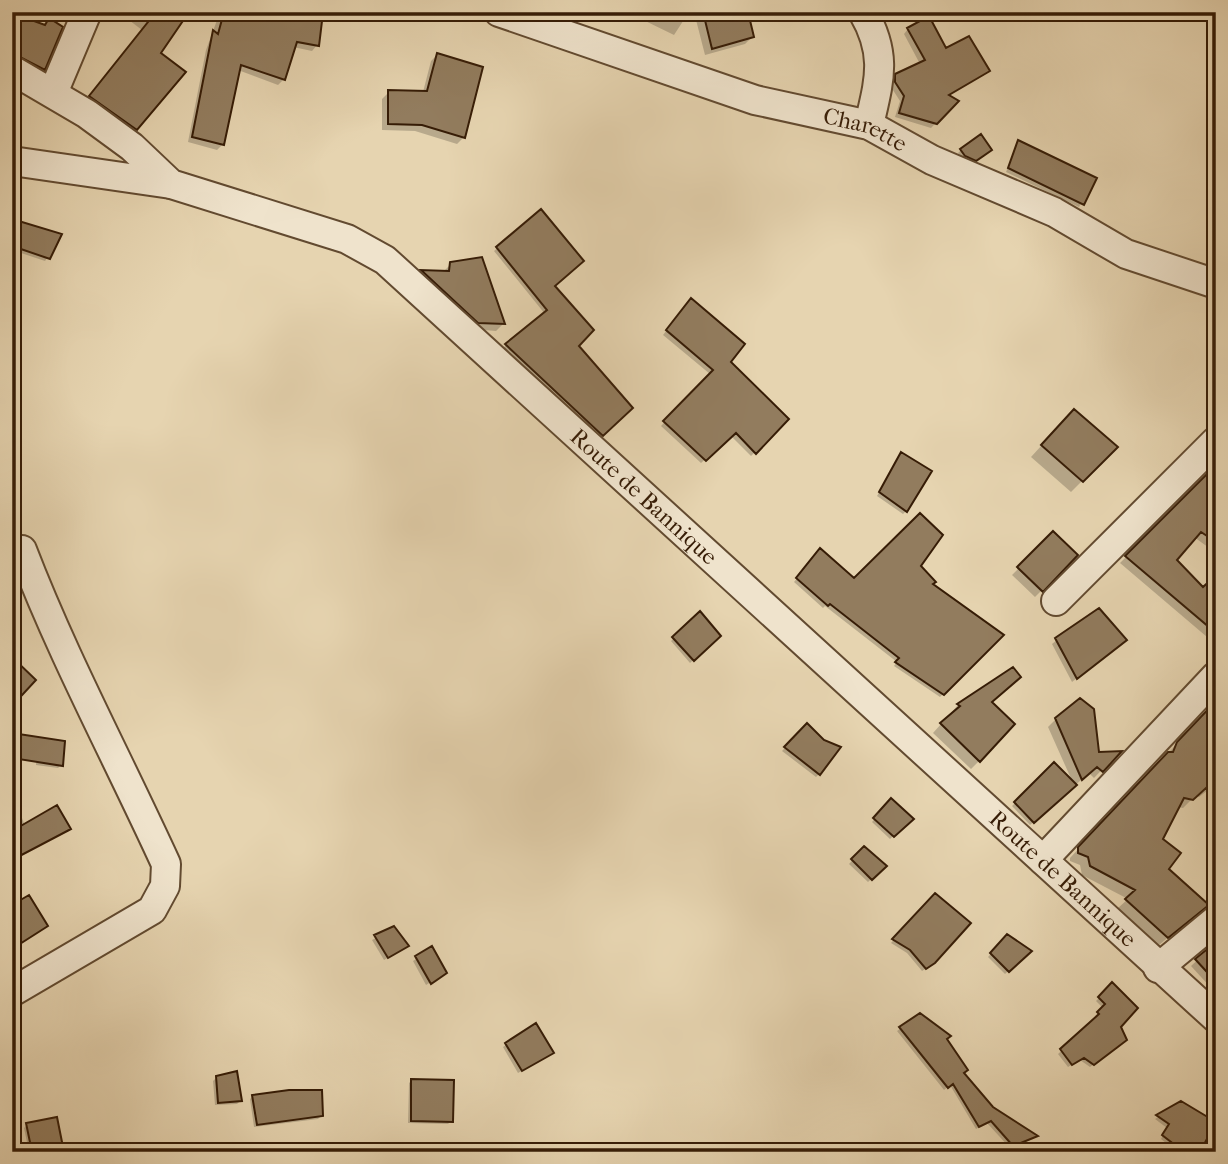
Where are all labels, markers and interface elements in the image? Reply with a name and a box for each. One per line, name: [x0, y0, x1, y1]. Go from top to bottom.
street label: Charette: [821, 102, 912, 157]
street label: Route de Bannique: [565, 423, 723, 570]
street label: Route de Bannique: [984, 805, 1142, 953]

